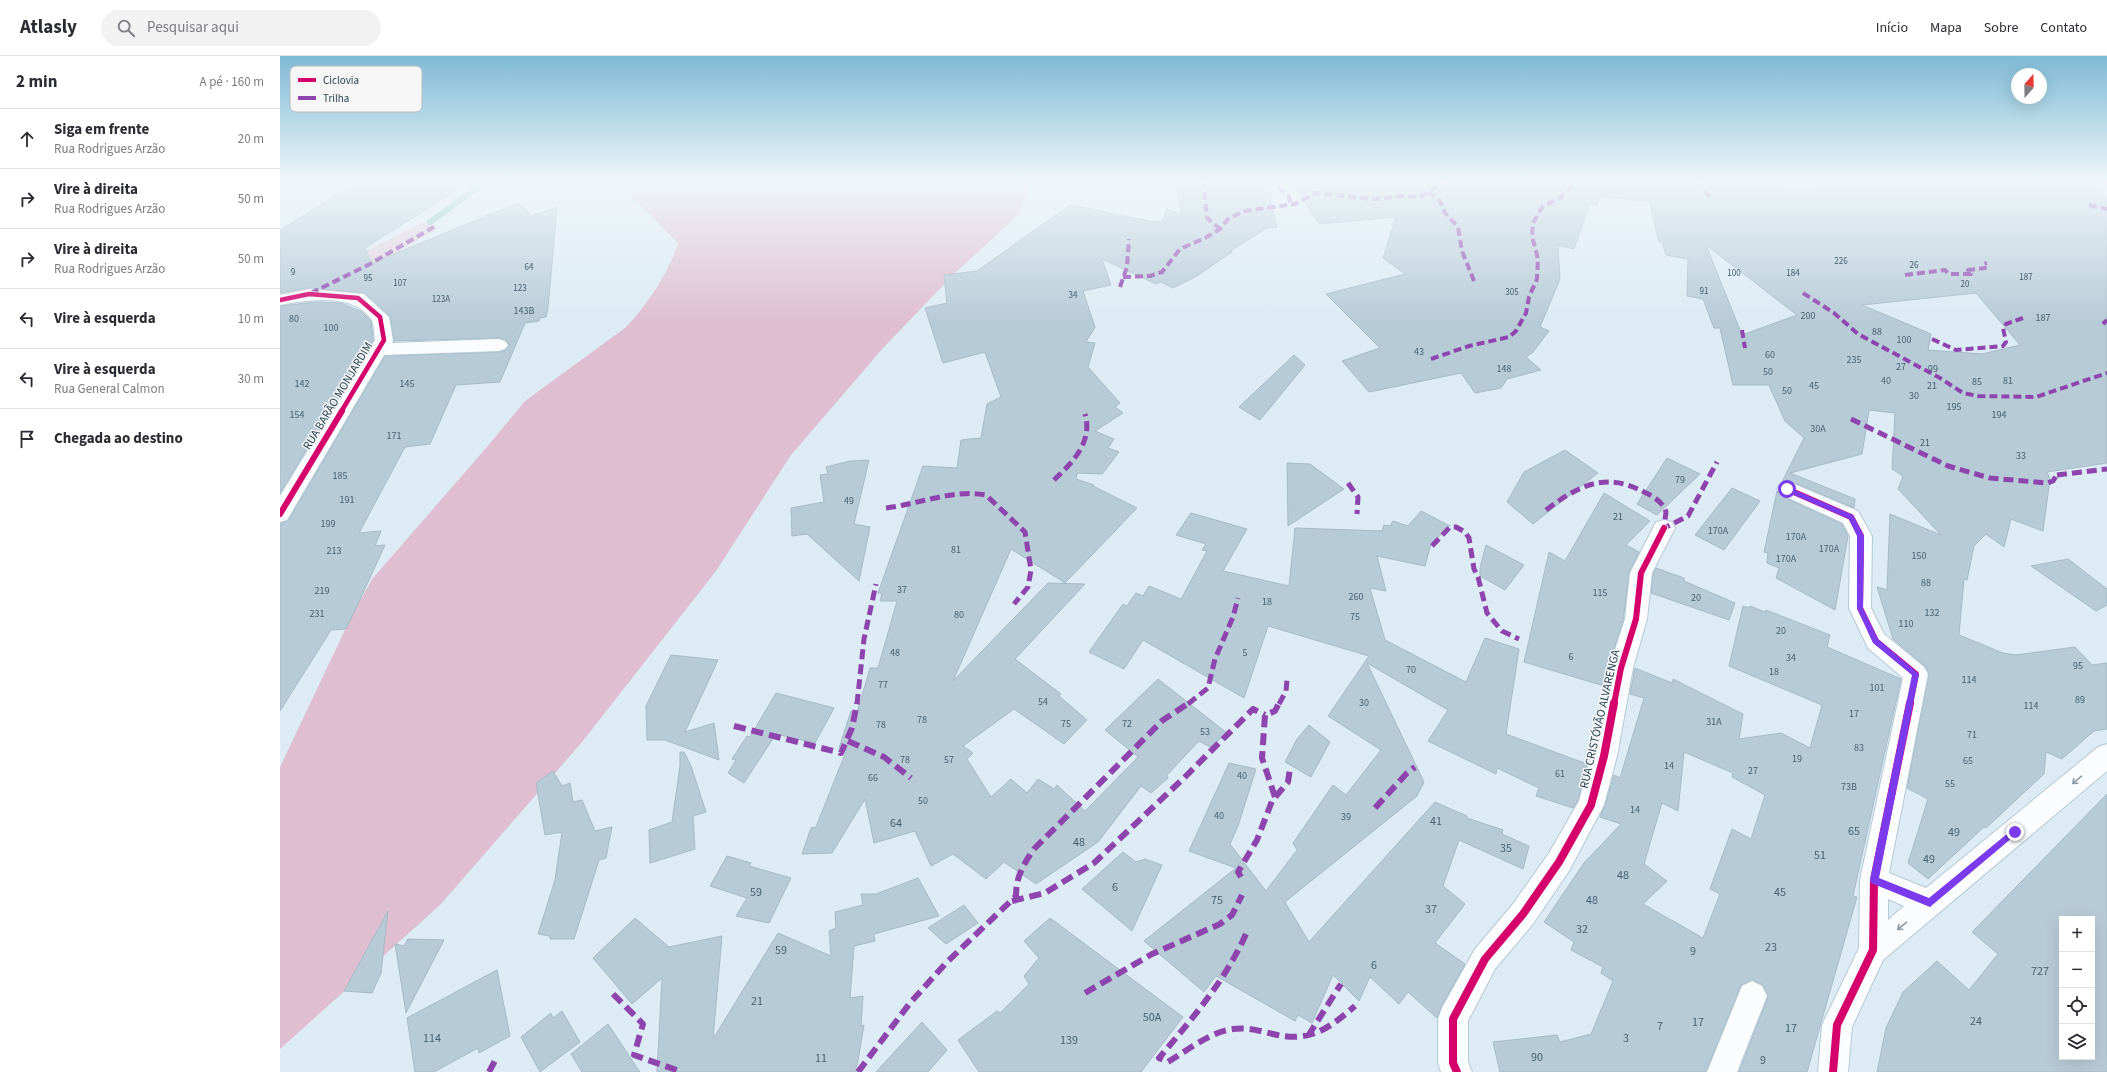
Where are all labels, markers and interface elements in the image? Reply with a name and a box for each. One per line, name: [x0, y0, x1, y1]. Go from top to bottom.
search box: [101, 10, 381, 46]
text: Atlasly: [20, 14, 77, 41]
icon: search: [115, 17, 137, 39]
text: Pesquisar aqui: [147, 17, 239, 38]
text: Início: [1876, 18, 1908, 38]
text: Mapa: [1930, 18, 1962, 38]
text: Sobre: [1984, 18, 2018, 38]
text: Contato: [2040, 18, 2087, 38]
legend: [290, 66, 422, 112]
north arrow: [2011, 68, 2047, 104]
text: 2 min: [16, 70, 57, 94]
text: A pé · 160 m: [199, 73, 264, 91]
text: Ciclovia: [323, 73, 359, 88]
text: Trilha: [323, 91, 349, 106]
text: Siga em frente: [54, 119, 149, 140]
icon: ahead: [16, 128, 38, 150]
text: 20 m: [238, 130, 264, 148]
text: Rua Rodrigues Arzão: [54, 140, 165, 158]
text: Vire à direita: [54, 179, 138, 200]
icon: right: [16, 188, 38, 210]
text: 50 m: [238, 190, 264, 208]
text: Rua Rodrigues Arzão: [54, 200, 165, 218]
text: Vire à direita: [54, 239, 138, 260]
icon: right: [16, 248, 38, 270]
text: 50 m: [238, 250, 264, 268]
house number: 226: [1834, 255, 1848, 268]
house number: 26: [1910, 259, 1919, 272]
text: Rua Rodrigues Arzão: [54, 260, 165, 278]
house number: 64: [525, 261, 534, 274]
house number: 9: [291, 266, 296, 279]
house number: 100: [1727, 267, 1741, 280]
house number: 184: [1786, 267, 1800, 280]
house number: 187: [2019, 271, 2033, 284]
house number: 95: [364, 272, 373, 285]
house number: 107: [393, 277, 407, 290]
house number: 20: [1961, 278, 1970, 291]
house number: 123: [513, 282, 527, 295]
house number: 91: [1700, 285, 1708, 298]
house number: 305: [1505, 286, 1519, 299]
house number: 34: [1069, 289, 1078, 302]
house number: 123A: [432, 293, 450, 306]
house number: 143B: [514, 304, 535, 318]
icon: left: [16, 308, 38, 330]
text: Vire à esquerda: [54, 308, 156, 329]
house number: 200: [1801, 309, 1815, 323]
text: 10 m: [238, 310, 264, 328]
house number: 187: [2036, 311, 2050, 325]
house number: 80: [289, 312, 299, 326]
house number: 100: [324, 321, 338, 335]
house number: 88: [1872, 325, 1882, 339]
house number: 100: [1897, 333, 1911, 347]
street label: RUA BARÃO MONJARDIM: [299, 339, 377, 453]
house number: 43: [1414, 345, 1424, 359]
house number: 60: [1765, 348, 1775, 362]
house number: 235: [1847, 353, 1861, 367]
text: Vire à esquerda: [54, 359, 156, 380]
house number: 27: [1896, 360, 1906, 374]
house number: 148: [1497, 362, 1511, 376]
house number: 99: [1928, 362, 1938, 376]
house number: 50: [1763, 365, 1773, 379]
icon: left: [16, 368, 38, 390]
text: 30 m: [238, 370, 264, 388]
house number: 40: [1881, 374, 1891, 388]
house number: 81: [2003, 374, 2013, 388]
house number: 85: [1972, 375, 1982, 389]
house number: 142: [295, 377, 309, 391]
house number: 145: [400, 377, 414, 391]
house number: 45: [1809, 379, 1819, 393]
house number: 21: [1927, 379, 1937, 393]
text: Rua General Calmon: [54, 380, 165, 398]
house number: 50: [1782, 384, 1792, 398]
house number: 30: [1909, 389, 1919, 403]
house number: 195: [1947, 400, 1961, 414]
house number: 154: [290, 408, 304, 422]
house number: 194: [1992, 408, 2006, 422]
house number: 30A: [1810, 422, 1826, 436]
icon: arrive: [16, 428, 38, 450]
text: Chegada ao destino: [54, 428, 183, 449]
house number: 171: [387, 429, 401, 443]
house number: 21: [1920, 436, 1930, 450]
house number: 33: [2016, 449, 2026, 463]
house number: 185: [333, 469, 347, 483]
house number: 79: [1675, 473, 1685, 487]
route start: [1778, 480, 1796, 498]
house number: 191: [340, 493, 354, 507]
house number: 49: [844, 494, 854, 508]
house number: 21: [1613, 510, 1623, 524]
house number: 199: [321, 517, 335, 531]
house number: 170A: [1708, 524, 1729, 538]
house number: 170A: [1786, 530, 1807, 544]
house number: 170A: [1819, 542, 1840, 556]
house number: 81: [951, 543, 961, 557]
house number: 213: [327, 544, 341, 558]
house number: 150: [1912, 549, 1926, 563]
house number: 170A: [1776, 552, 1797, 566]
house number: 88: [1921, 576, 1931, 590]
house number: 37: [897, 583, 907, 597]
house number: 219: [315, 584, 329, 598]
house number: 115: [1593, 586, 1607, 600]
house number: 260: [1349, 590, 1363, 604]
house number: 20: [1691, 591, 1701, 605]
house number: 18: [1262, 595, 1272, 609]
house number: 132: [1925, 606, 1939, 620]
house number: 231: [310, 607, 324, 621]
house number: 80: [954, 608, 964, 622]
house number: 75: [1350, 610, 1360, 624]
house number: 110: [1899, 617, 1913, 631]
house number: 20: [1776, 624, 1786, 638]
house number: 48: [890, 646, 900, 660]
house number: 5: [1243, 646, 1248, 660]
street label: RUA CRISTÓVÃO ALVARENGA: [1576, 648, 1624, 790]
house number: 6: [1569, 650, 1574, 664]
house number: 34: [1786, 651, 1796, 665]
house number: 95: [2073, 659, 2083, 673]
house number: 70: [1406, 663, 1416, 677]
house number: 18: [1769, 665, 1779, 679]
house number: 114: [1962, 673, 1976, 687]
house number: 77: [878, 678, 888, 692]
house number: 101: [1870, 681, 1884, 695]
house number: 89: [2075, 693, 2085, 707]
house number: 54: [1038, 695, 1048, 709]
house number: 30: [1359, 696, 1369, 710]
house number: 114: [2024, 699, 2038, 713]
house number: 17: [1849, 707, 1859, 721]
house number: 78: [917, 713, 927, 727]
house number: 31A: [1706, 715, 1722, 729]
house number: 75: [1061, 717, 1071, 731]
house number: 72: [1122, 717, 1132, 731]
house number: 78: [876, 718, 886, 732]
house number: 53: [1200, 725, 1210, 739]
house number: 71: [1967, 728, 1977, 742]
house number: 83: [1854, 741, 1864, 755]
house number: 19: [1792, 752, 1802, 766]
house number: 78: [900, 753, 910, 767]
house number: 57: [944, 753, 954, 767]
house number: 65: [1963, 754, 1973, 768]
house number: 14: [1664, 759, 1674, 773]
house number: 27: [1748, 764, 1758, 778]
house number: 61: [1555, 767, 1565, 781]
house number: 40: [1237, 769, 1247, 783]
house number: 66: [868, 771, 878, 785]
one-way arrow: [2072, 776, 2082, 785]
house number: 55: [1945, 777, 1955, 791]
house number: 73B: [1841, 780, 1857, 794]
house number: 50: [918, 794, 928, 808]
house number: 14: [1630, 803, 1640, 817]
house number: 40: [1214, 809, 1224, 823]
house number: 39: [1341, 810, 1351, 824]
house number: 41: [1430, 813, 1442, 830]
house number: 64: [890, 815, 902, 832]
house number: 65: [1848, 823, 1860, 840]
route end: [2006, 823, 2024, 841]
house number: 49: [1948, 824, 1960, 841]
house number: 48: [1073, 834, 1085, 851]
house number: 35: [1500, 840, 1512, 857]
house number: 51: [1814, 847, 1826, 864]
house number: 49: [1923, 851, 1935, 868]
house number: 48: [1617, 867, 1629, 884]
house number: 6: [1112, 879, 1118, 896]
house number: 59: [750, 884, 762, 901]
house number: 45: [1774, 884, 1786, 901]
house number: 75: [1211, 892, 1223, 909]
house number: 48: [1586, 892, 1598, 909]
house number: 37: [1425, 901, 1437, 918]
map controls: [2059, 916, 2095, 1060]
button: +: [2059, 916, 2095, 952]
house number: 32: [1576, 921, 1588, 938]
one-way arrow: [1896, 921, 1907, 930]
house number: 23: [1765, 939, 1777, 956]
house number: 59: [775, 942, 787, 959]
house number: 9: [1690, 943, 1696, 960]
button: −: [2059, 952, 2095, 988]
house number: 6: [1371, 957, 1377, 974]
house number: 727: [2031, 963, 2049, 980]
button: locate: [2059, 988, 2095, 1024]
house number: 21: [751, 993, 763, 1010]
house number: 50A: [1143, 1009, 1162, 1026]
house number: 24: [1970, 1013, 1982, 1030]
house number: 17: [1692, 1014, 1704, 1031]
house number: 7: [1657, 1018, 1663, 1035]
house number: 17: [1785, 1020, 1797, 1037]
button: layers: [2059, 1024, 2095, 1060]
house number: 114: [423, 1030, 441, 1047]
house number: 3: [1623, 1030, 1629, 1047]
house number: 139: [1060, 1032, 1078, 1049]
house number: 90: [1531, 1049, 1543, 1066]
house number: 11: [815, 1050, 827, 1067]
house number: 9: [1760, 1052, 1766, 1069]

